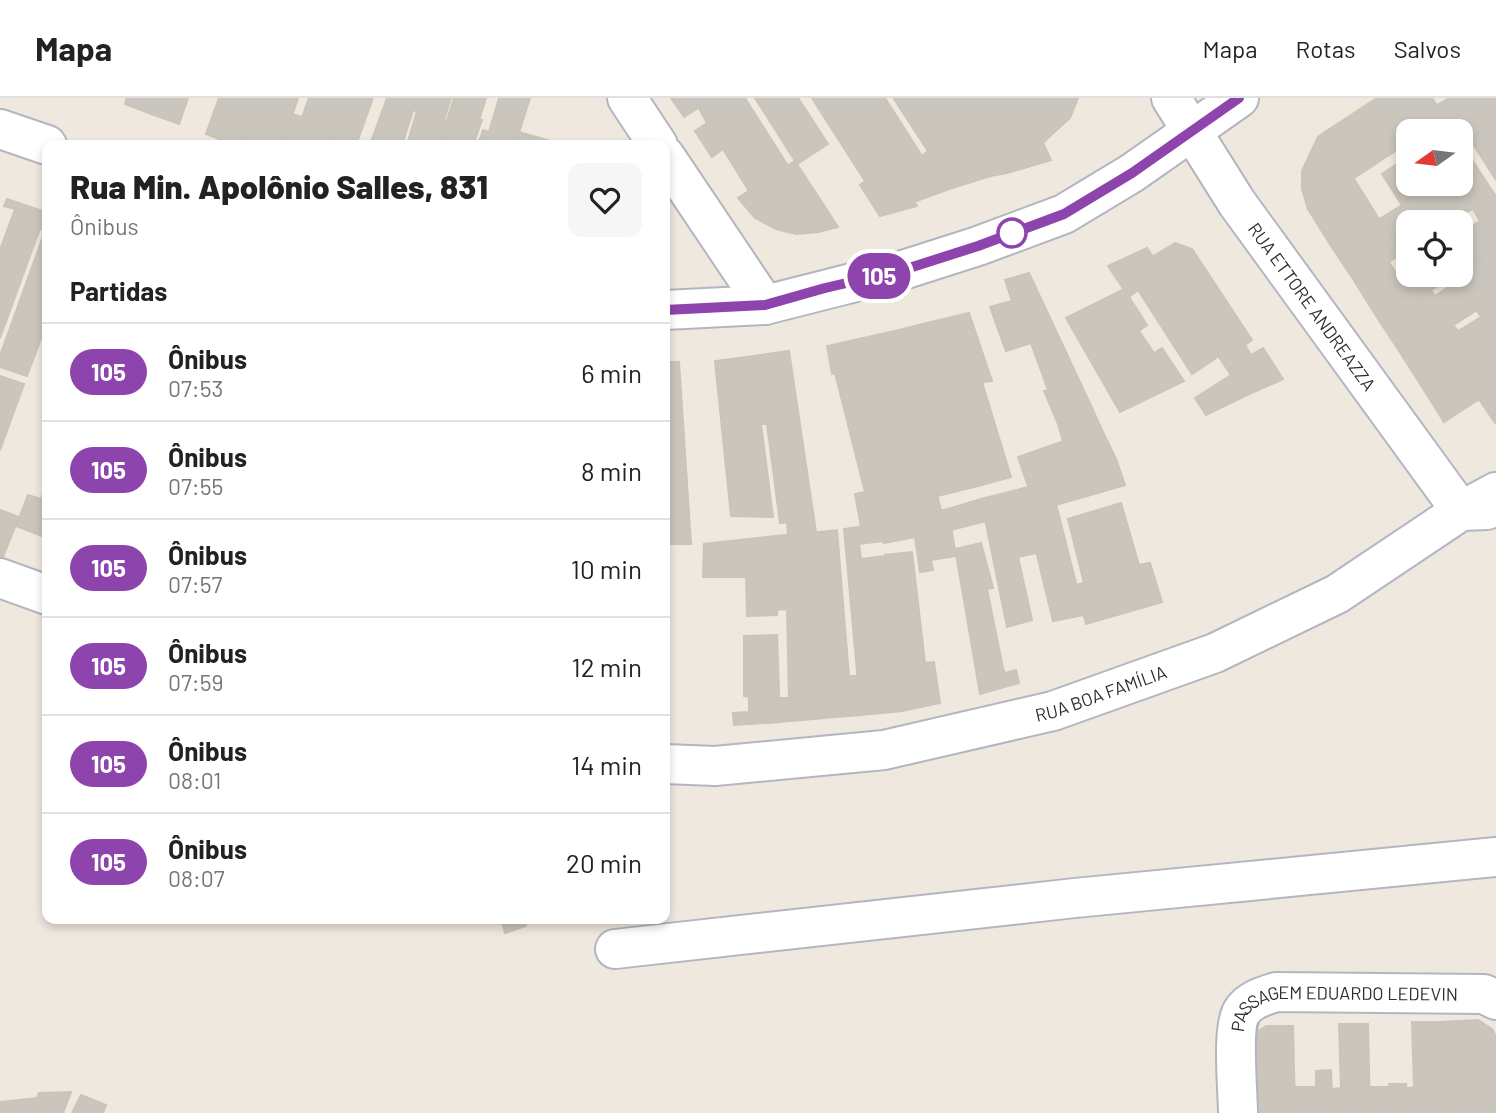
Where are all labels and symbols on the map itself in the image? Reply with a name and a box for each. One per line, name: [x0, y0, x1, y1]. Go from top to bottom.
north arrow: [1396, 119, 1474, 196]
unlabelled marker: [997, 218, 1027, 248]
street label: RUA ETTORE ANDREAZZA: [1244, 218, 1381, 395]
line badge: 105: [839, 253, 919, 299]
street label: RUA BOA FAMÍLIA: [1033, 660, 1169, 726]
street label: PASSAGEM EDUARDO LEDEVIN: [1226, 981, 1458, 1033]

